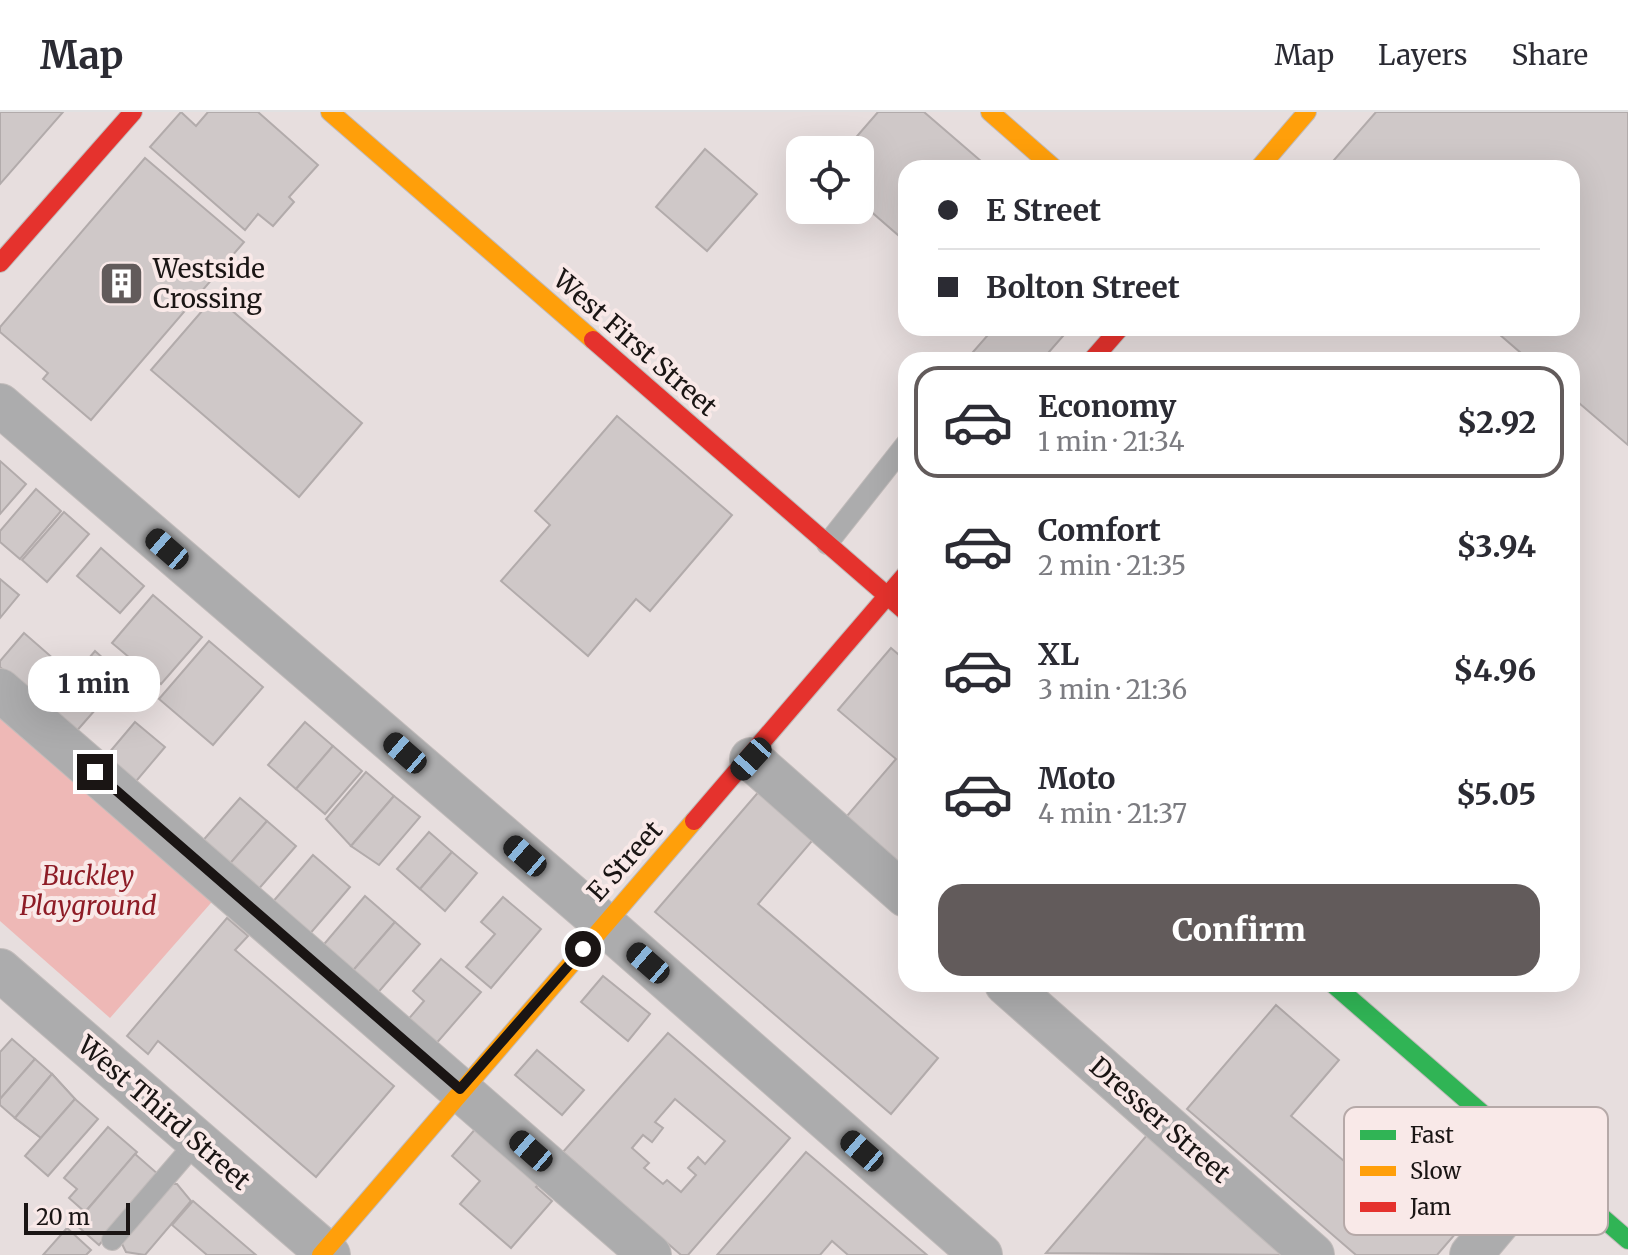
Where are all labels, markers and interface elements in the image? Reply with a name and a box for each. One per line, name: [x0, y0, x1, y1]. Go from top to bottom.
text: Map: [40, 32, 124, 79]
text: Map: [1274, 37, 1334, 73]
text: Layers: [1378, 37, 1467, 73]
text: Share: [1511, 37, 1588, 73]
map controls: [786, 136, 874, 224]
button: locate: [786, 136, 874, 224]
text: E Street: [986, 191, 1101, 229]
place label: Westside Crossing: [152, 252, 265, 315]
building icon: Westside Crossing: [98, 260, 146, 308]
street label: West First Street: [546, 262, 724, 423]
text: Bolton Street: [986, 268, 1180, 306]
icon: car: [942, 386, 1014, 458]
text: Economy: [1038, 387, 1176, 425]
text: $2.92: [1457, 403, 1536, 441]
text: 1 min · 21:34: [1038, 425, 1185, 458]
icon: car: [942, 510, 1014, 582]
text: Comfort: [1038, 511, 1161, 549]
car: [141, 524, 193, 574]
text: $3.94: [1457, 527, 1536, 565]
text: 2 min · 21:35: [1038, 549, 1186, 582]
icon: car: [942, 634, 1014, 706]
text: XL: [1038, 635, 1079, 673]
text: $4.96: [1453, 651, 1536, 689]
callout: 1 min: [29, 656, 161, 712]
text: 1 min: [58, 667, 130, 700]
text: 3 min · 21:36: [1038, 673, 1187, 706]
car: [379, 728, 431, 778]
car: [726, 733, 776, 785]
route end: [77, 754, 113, 790]
icon: car: [942, 758, 1014, 830]
text: Moto: [1038, 759, 1116, 797]
text: $5.05: [1456, 775, 1536, 813]
text: 4 min · 21:37: [1038, 797, 1187, 830]
street label: E Street: [580, 814, 669, 908]
car: [499, 831, 551, 881]
park label: Buckley Playground: [20, 859, 156, 922]
button: Confirm: [938, 884, 1540, 976]
route start: [565, 931, 601, 967]
car: [622, 938, 674, 988]
street label: West Third Street: [70, 1028, 258, 1197]
street label: Dresser Street: [1083, 1050, 1237, 1190]
legend: [1344, 1107, 1608, 1235]
text: Fast: [1410, 1121, 1454, 1149]
car: [505, 1126, 557, 1176]
car: [836, 1126, 888, 1176]
text: Slow: [1410, 1157, 1461, 1185]
text: Jam: [1409, 1193, 1451, 1221]
scale bar: [24, 1199, 130, 1235]
text: 20 m: [36, 1203, 90, 1231]

